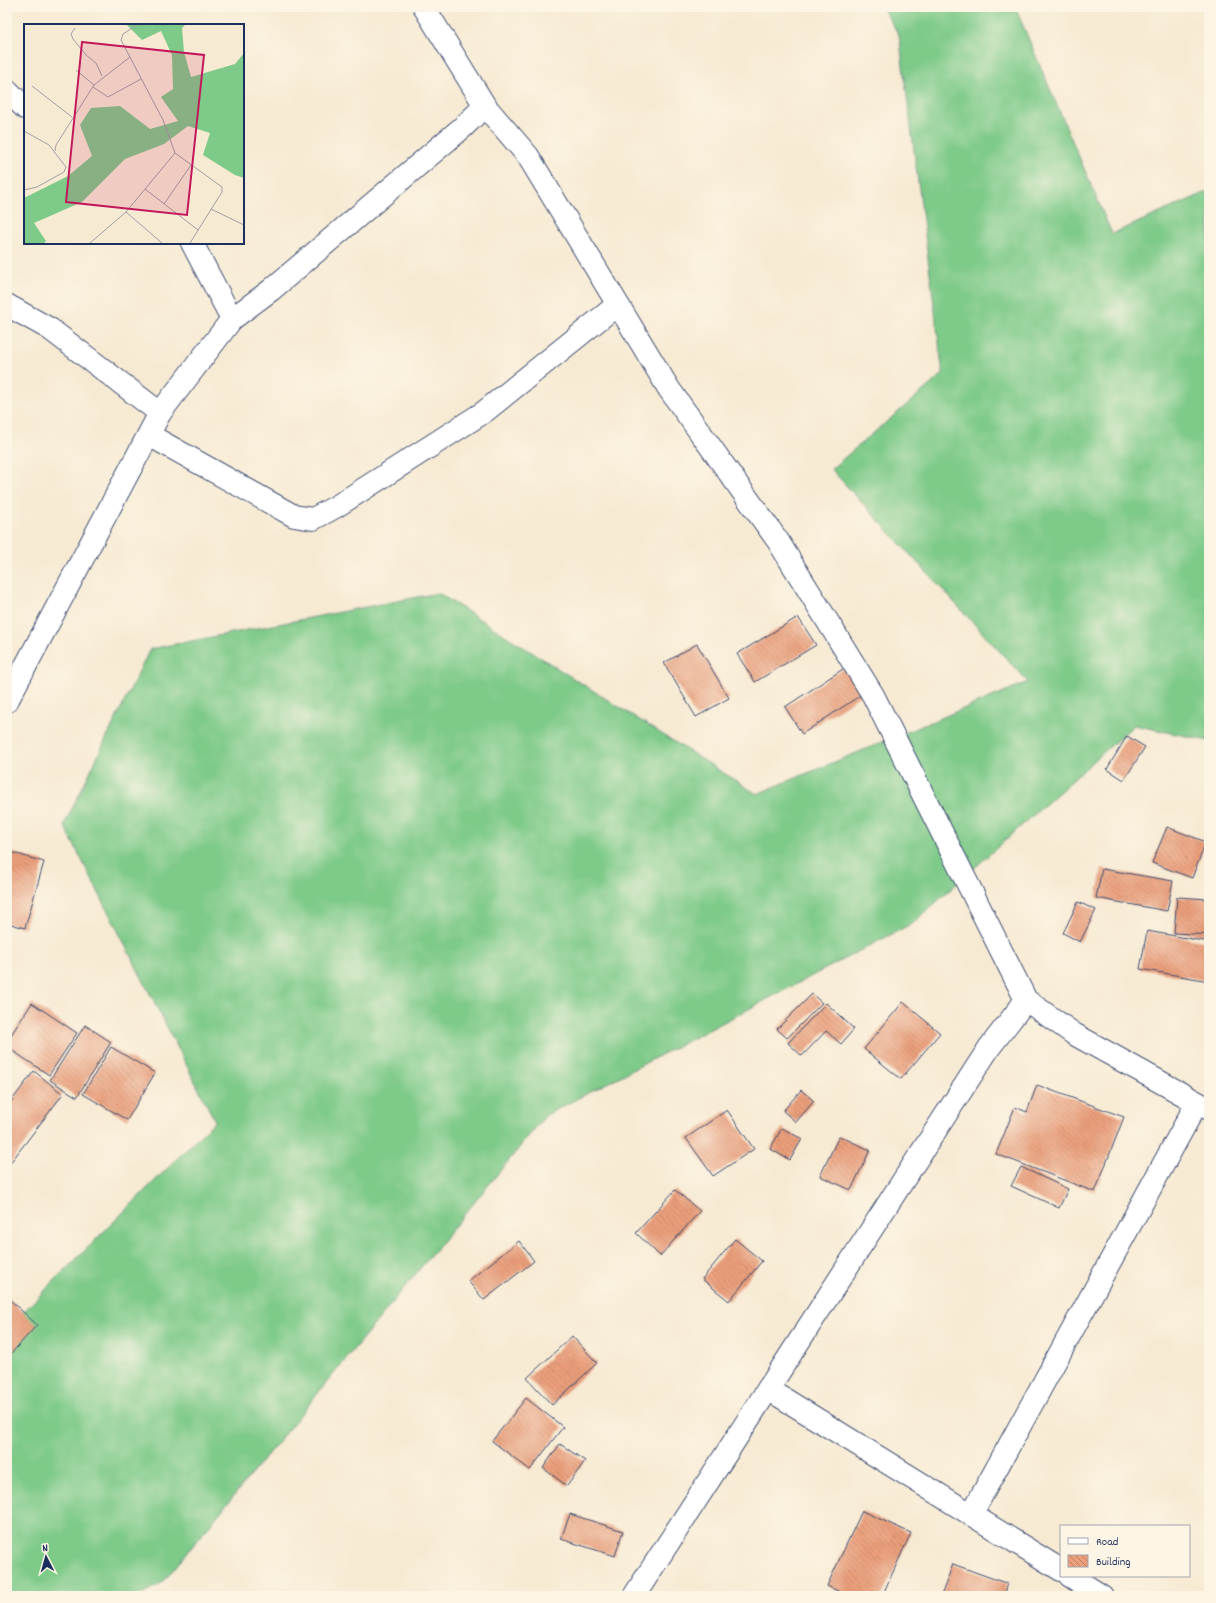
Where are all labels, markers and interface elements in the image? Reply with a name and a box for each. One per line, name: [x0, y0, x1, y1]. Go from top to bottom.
inset map: [24, 24, 244, 244]
legend: [1060, 1525, 1190, 1577]
text: Road: [1096, 1534, 1118, 1551]
north arrow: [26, 1537, 66, 1577]
text: N: [42, 1541, 49, 1557]
text: Building: [1096, 1554, 1131, 1571]

